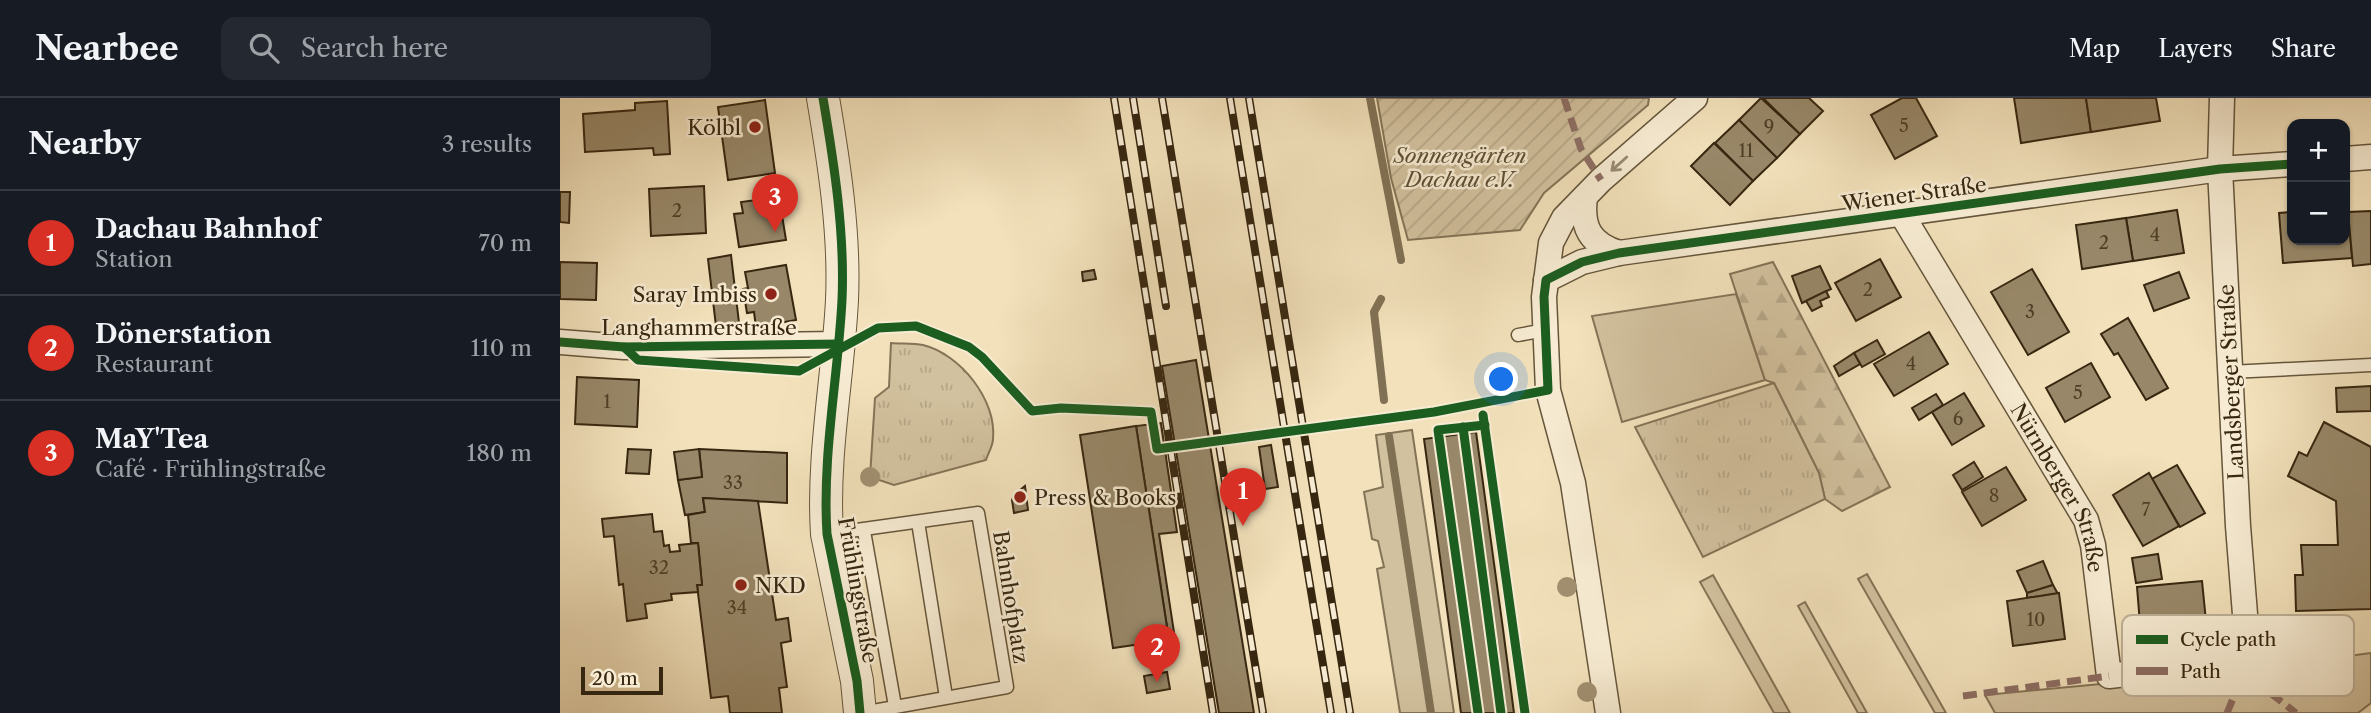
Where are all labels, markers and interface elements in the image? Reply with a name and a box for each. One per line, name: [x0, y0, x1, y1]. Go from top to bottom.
search box: [221, 17, 711, 80]
text: Nearbee: [35, 28, 179, 69]
icon: search: [245, 29, 283, 67]
text: Search here: [301, 32, 448, 64]
text: Map: [2069, 34, 2120, 63]
text: Layers: [2158, 34, 2233, 63]
text: Share: [2271, 34, 2336, 63]
place label: Kölbl: [687, 115, 741, 140]
house number: 5: [1899, 115, 1909, 137]
house number: 9: [1764, 116, 1774, 138]
marker: Kölbl: [747, 119, 763, 135]
map controls: [2287, 119, 2350, 245]
button: +: [2287, 119, 2350, 182]
text: Nearby: [28, 125, 141, 162]
text: 3 results: [442, 130, 532, 158]
house number: 11: [1738, 140, 1754, 162]
park label: Sonnengärten Dachau e.V.: [1392, 143, 1526, 192]
one-way arrow: [1610, 156, 1628, 172]
street label: Wiener Straße: [1839, 171, 1988, 217]
pin: 3: [752, 174, 798, 232]
button: −: [2287, 182, 2350, 245]
house number: 2: [672, 200, 682, 222]
text: Dachau Bahnhof: [95, 213, 319, 245]
house number: 4: [2150, 224, 2160, 246]
text: 1: [46, 229, 56, 257]
text: 70 m: [479, 229, 532, 257]
house number: 2: [2099, 232, 2109, 254]
text: Station: [95, 245, 173, 273]
house number: 2: [1863, 279, 1873, 301]
place label: Saray Imbiss: [633, 282, 757, 307]
street label: Landsberger Straße: [2213, 283, 2249, 481]
marker: Saray Imbiss: [763, 286, 779, 302]
house number: 3: [2025, 301, 2035, 323]
street label: Langhammerstraße: [601, 315, 797, 340]
text: Dönerstation: [95, 318, 272, 350]
text: 2: [44, 334, 58, 362]
text: 110 m: [471, 334, 532, 362]
text: Restaurant: [95, 350, 213, 378]
house number: 4: [1906, 353, 1916, 375]
your location: [1484, 362, 1518, 396]
house number: 5: [2073, 382, 2083, 404]
house number: 1: [603, 391, 611, 413]
street label: Nürnberger Straße: [2006, 399, 2109, 574]
house number: 6: [1953, 408, 1963, 430]
text: MaY'Tea: [95, 423, 208, 455]
text: 3: [45, 439, 58, 467]
text: 180 m: [467, 439, 532, 467]
text: Café · Frühlingstraße: [95, 455, 326, 483]
pin: 1: [1220, 468, 1266, 526]
house number: 33: [723, 472, 743, 494]
place label: Press & Books: [1034, 485, 1176, 510]
house number: 8: [1989, 485, 1999, 507]
marker: Press & Books: [1012, 489, 1028, 505]
house number: 7: [2142, 499, 2151, 521]
street label: Frühlingstraße: [833, 515, 883, 665]
street label: Bahnhofplatz: [988, 529, 1034, 665]
house number: 32: [649, 557, 669, 579]
place label: NKD: [755, 573, 806, 598]
marker: NKD: [733, 577, 749, 593]
house number: 34: [727, 597, 747, 619]
house number: 10: [2027, 609, 2045, 631]
legend: [2122, 615, 2354, 696]
pin: 2: [1134, 624, 1180, 682]
text: Cycle path: [2180, 628, 2276, 651]
text: Path: [2180, 660, 2221, 683]
scale bar: [581, 664, 663, 696]
text: 20 m: [592, 667, 638, 690]

